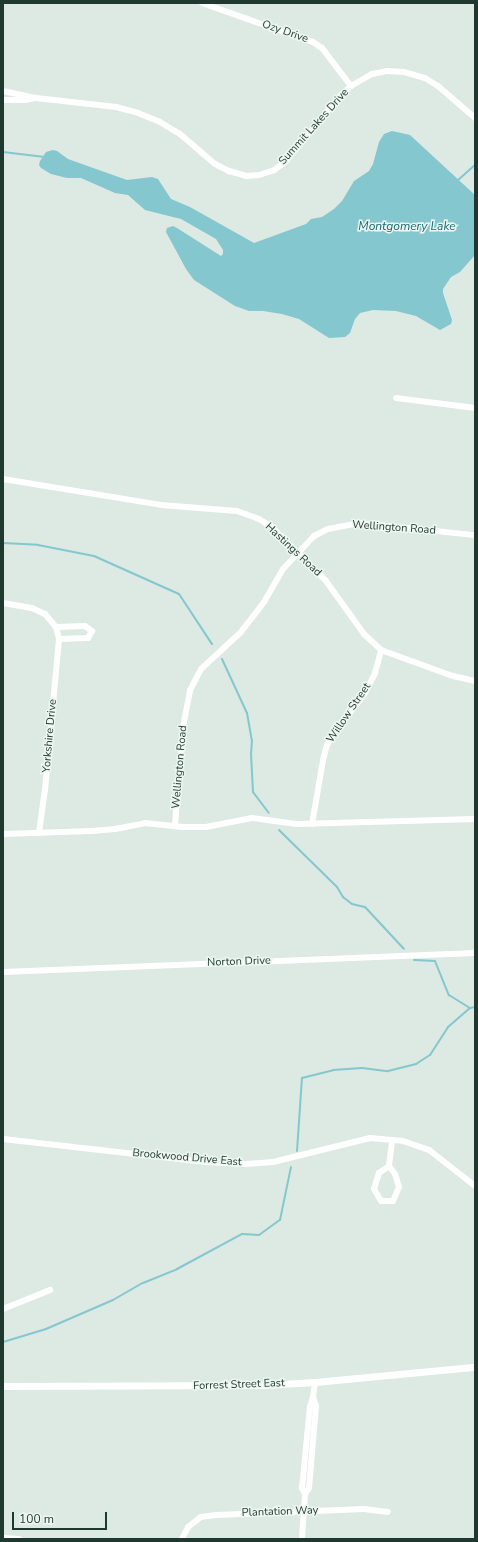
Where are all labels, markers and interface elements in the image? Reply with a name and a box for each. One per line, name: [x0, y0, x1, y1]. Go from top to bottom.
street label: Ozy Drive: [260, 18, 310, 46]
street label: Summit Lakes Drive: [276, 86, 352, 168]
water label: Montgomery Lake: [358, 220, 456, 234]
street label: Wellington Road: [352, 518, 436, 538]
street label: Hastings Road: [262, 521, 324, 579]
street label: Willow Street: [324, 681, 374, 745]
street label: Yorkshire Drive: [40, 699, 60, 773]
street label: Wellington Road: [170, 725, 190, 809]
street label: Norton Drive: [207, 954, 271, 970]
street label: Brookwood Drive East: [132, 1147, 242, 1169]
street label: Forrest Street East: [193, 1377, 285, 1393]
scale bar: [14, 1504, 109, 1530]
street label: Plantation Way: [242, 1504, 318, 1520]
text: 100 m: [19, 1511, 54, 1527]

